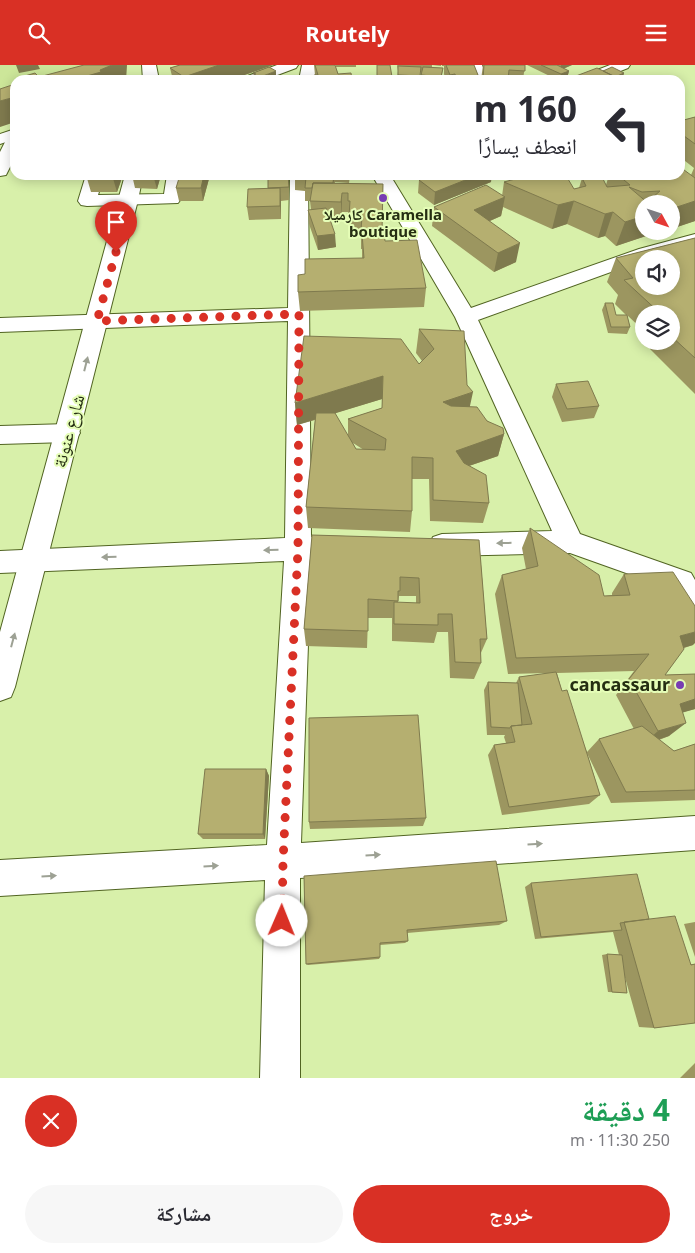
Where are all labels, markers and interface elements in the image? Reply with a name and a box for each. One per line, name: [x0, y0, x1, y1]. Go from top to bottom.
text: Routely: [305, 18, 390, 48]
icon: search: [25, 19, 53, 47]
icon: menu: [642, 19, 670, 47]
text: 160 m: [474, 85, 577, 132]
icon: left: [595, 95, 660, 160]
text: انعطف يسارًا: [478, 130, 577, 160]
marker: كارميلا Caramella boutique: [377, 192, 389, 204]
north arrow: [635, 195, 680, 240]
map controls: [635, 195, 680, 350]
pin: [95, 201, 137, 252]
place label: كارميلا Caramella boutique: [324, 204, 442, 241]
icon: arrive: [102, 208, 130, 236]
button: sound: [635, 250, 680, 295]
button: layers: [635, 305, 680, 350]
one-way arrow: [82, 357, 90, 372]
street label: شارع عنونة: [47, 392, 89, 470]
one-way arrow: [496, 540, 512, 548]
one-way arrow: [263, 546, 279, 554]
one-way arrow: [101, 553, 117, 561]
one-way arrow: [9, 632, 17, 647]
place label: cancassaur: [570, 672, 670, 696]
marker: cancassaur: [674, 679, 686, 691]
one-way arrow: [527, 840, 543, 848]
one-way arrow: [365, 851, 381, 859]
one-way arrow: [203, 861, 219, 869]
one-way arrow: [41, 871, 57, 879]
position arrow: [255, 894, 307, 946]
text: 4 دقيقة: [582, 1089, 670, 1130]
button: close: [25, 1095, 77, 1147]
text: 250 m · 11:30: [570, 1129, 670, 1151]
button: مشاركة: [25, 1185, 343, 1243]
button: خروج: [353, 1185, 670, 1243]

